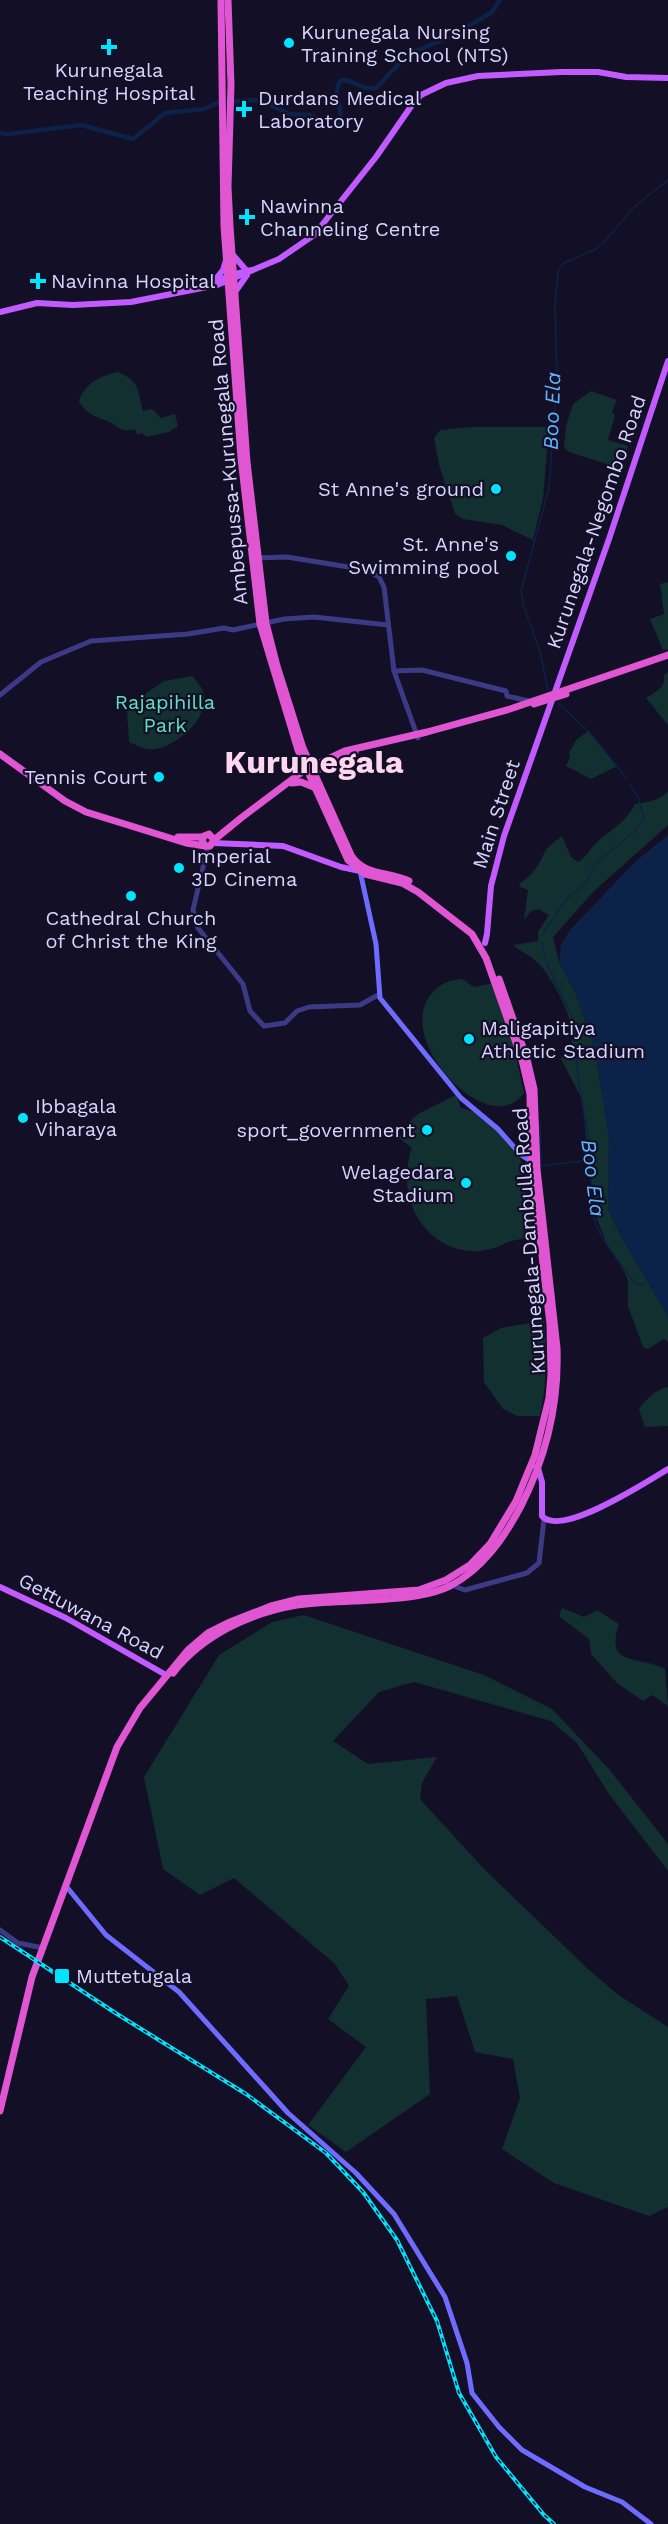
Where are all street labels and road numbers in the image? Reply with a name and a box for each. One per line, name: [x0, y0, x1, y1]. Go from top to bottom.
street label: Ambepussa-Kurunegala Road: [204, 318, 252, 606]
street label: Kurunegala-Negombo Road: [541, 392, 651, 652]
street label: Main Street: [467, 756, 525, 871]
street label: Kurunegala-Dambulla Road: [508, 1107, 550, 1375]
street label: Gettuwana Road: [15, 1568, 167, 1664]

